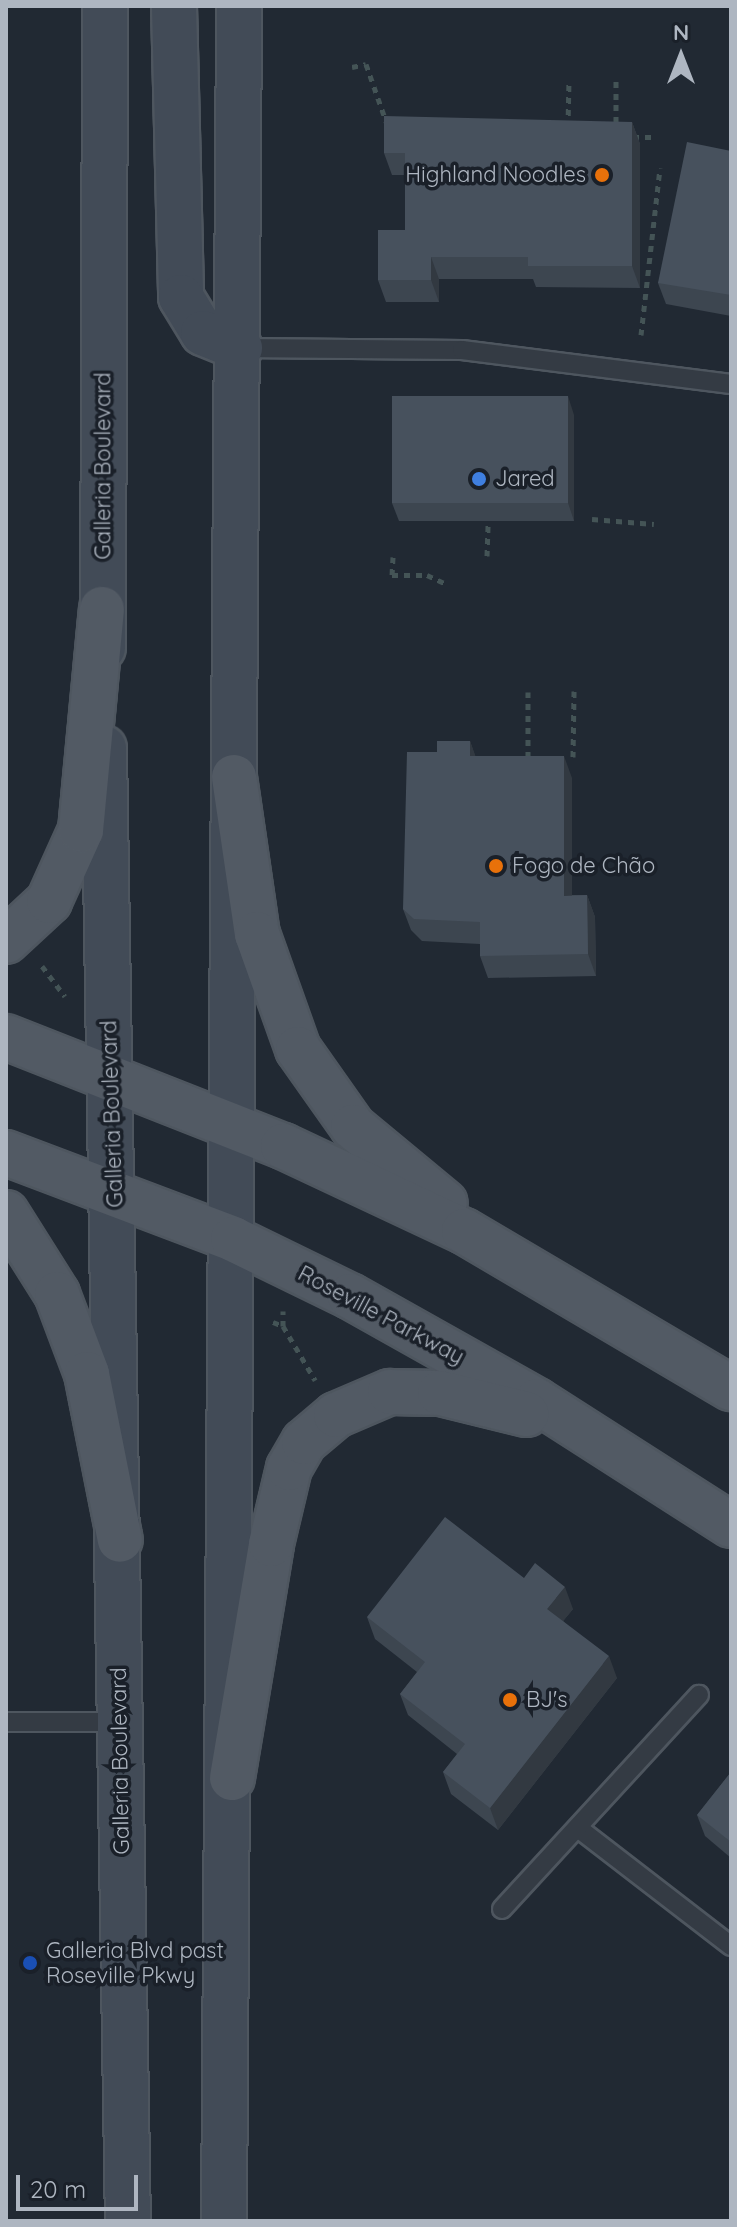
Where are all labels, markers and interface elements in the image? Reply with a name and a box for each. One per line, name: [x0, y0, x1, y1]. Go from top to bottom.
north arrow: [641, 16, 721, 96]
text: N: [673, 18, 689, 46]
place label: Highland Noodles: [405, 162, 586, 188]
marker: Highland Noodles: [593, 166, 611, 184]
street label: Galleria Boulevard: [90, 372, 116, 560]
place label: Jared: [495, 466, 555, 492]
marker: Jared: [470, 470, 488, 488]
place label: Fogo de Chão: [512, 853, 655, 879]
marker: Fogo de Chão: [487, 857, 505, 875]
street label: Galleria Boulevard: [96, 1020, 128, 1208]
street label: Roseville Parkway: [293, 1260, 469, 1370]
street label: Galleria Boulevard: [105, 1667, 135, 1855]
place label: BJ's: [526, 1687, 567, 1713]
marker: BJ's: [501, 1691, 519, 1709]
place label: Galleria Blvd past Roseville Pkwy: [46, 1937, 224, 1988]
marker: Galleria Blvd past Roseville Pkwy: [21, 1954, 39, 1972]
scale bar: [20, 2159, 142, 2209]
text: 20 m: [30, 2174, 86, 2204]

